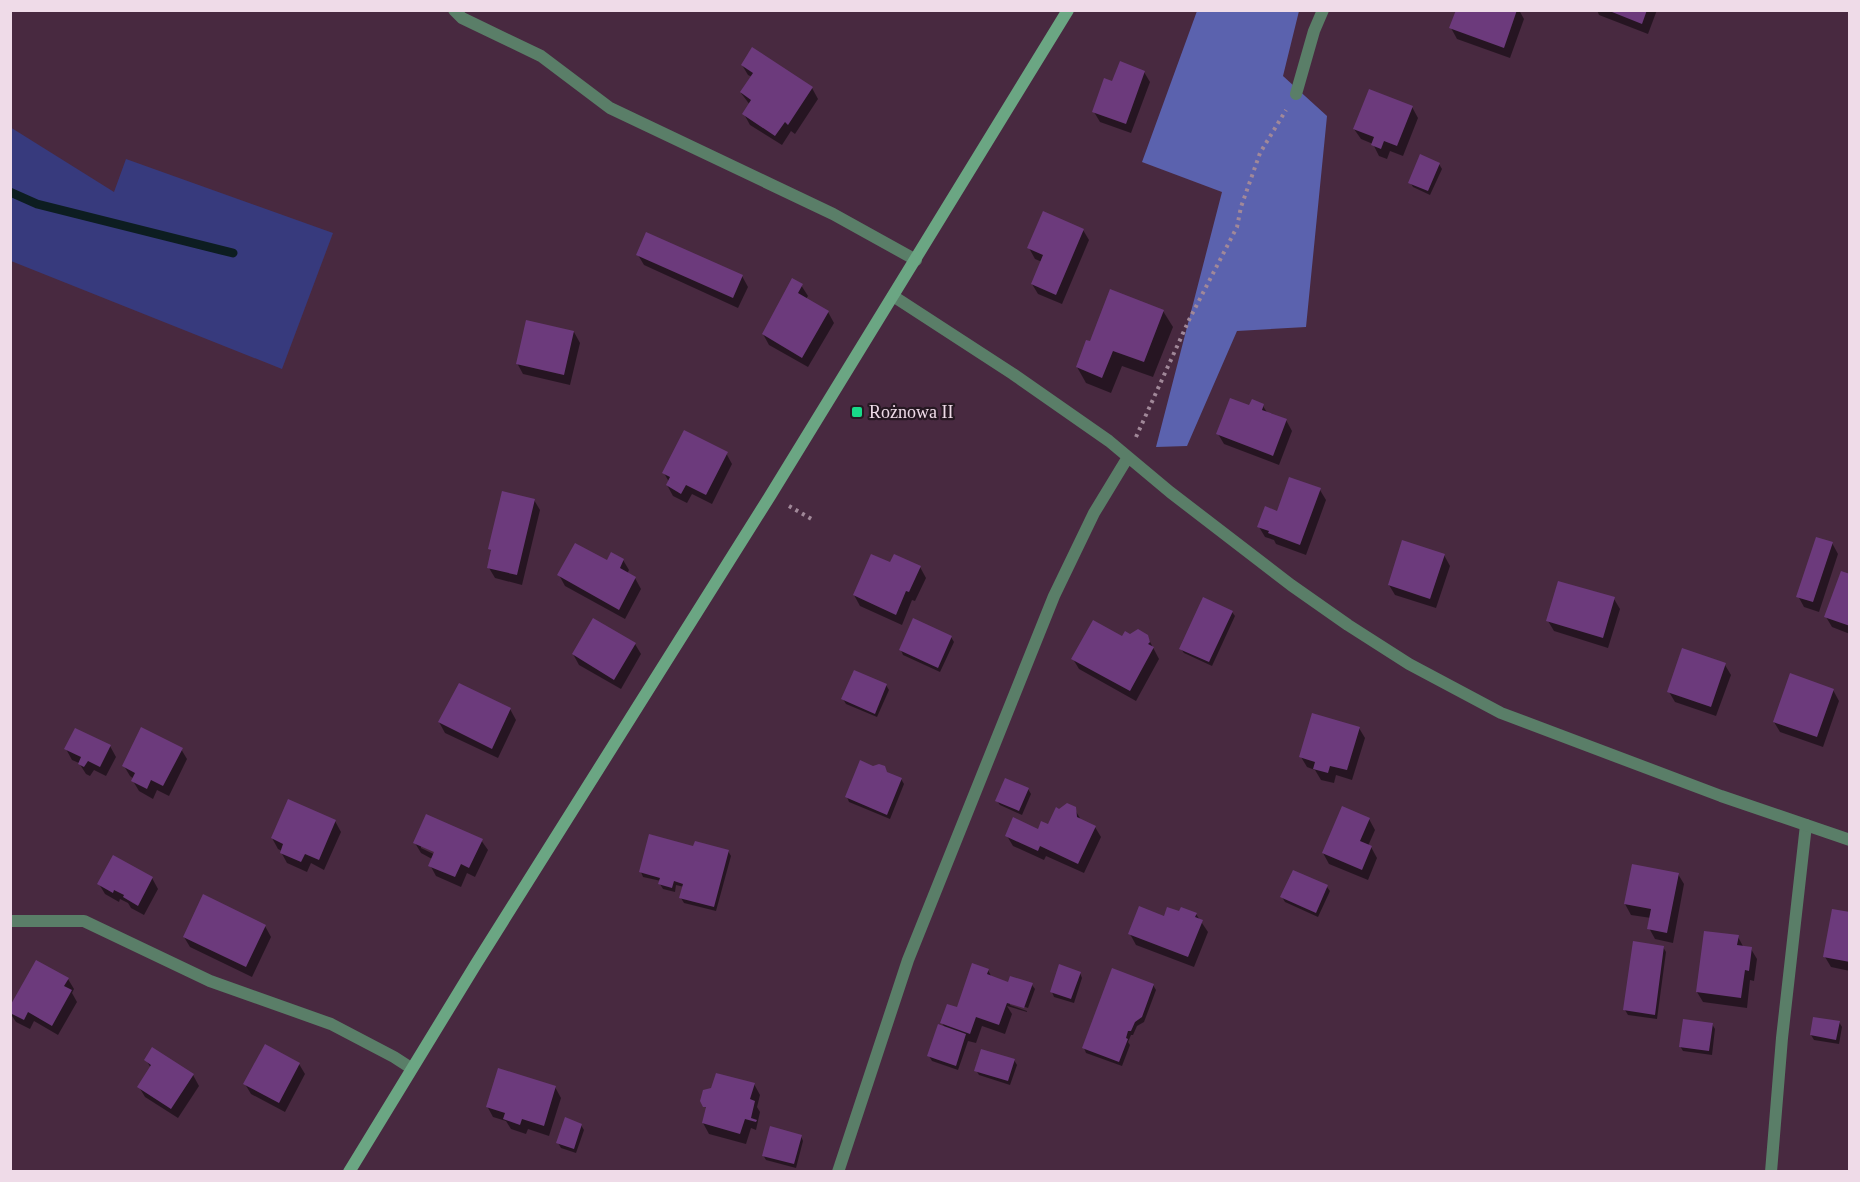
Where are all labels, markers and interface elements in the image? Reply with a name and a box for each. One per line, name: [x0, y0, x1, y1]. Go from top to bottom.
place label: Rożnowa II: [869, 402, 953, 422]
marker: Rożnowa II: [850, 405, 864, 419]

